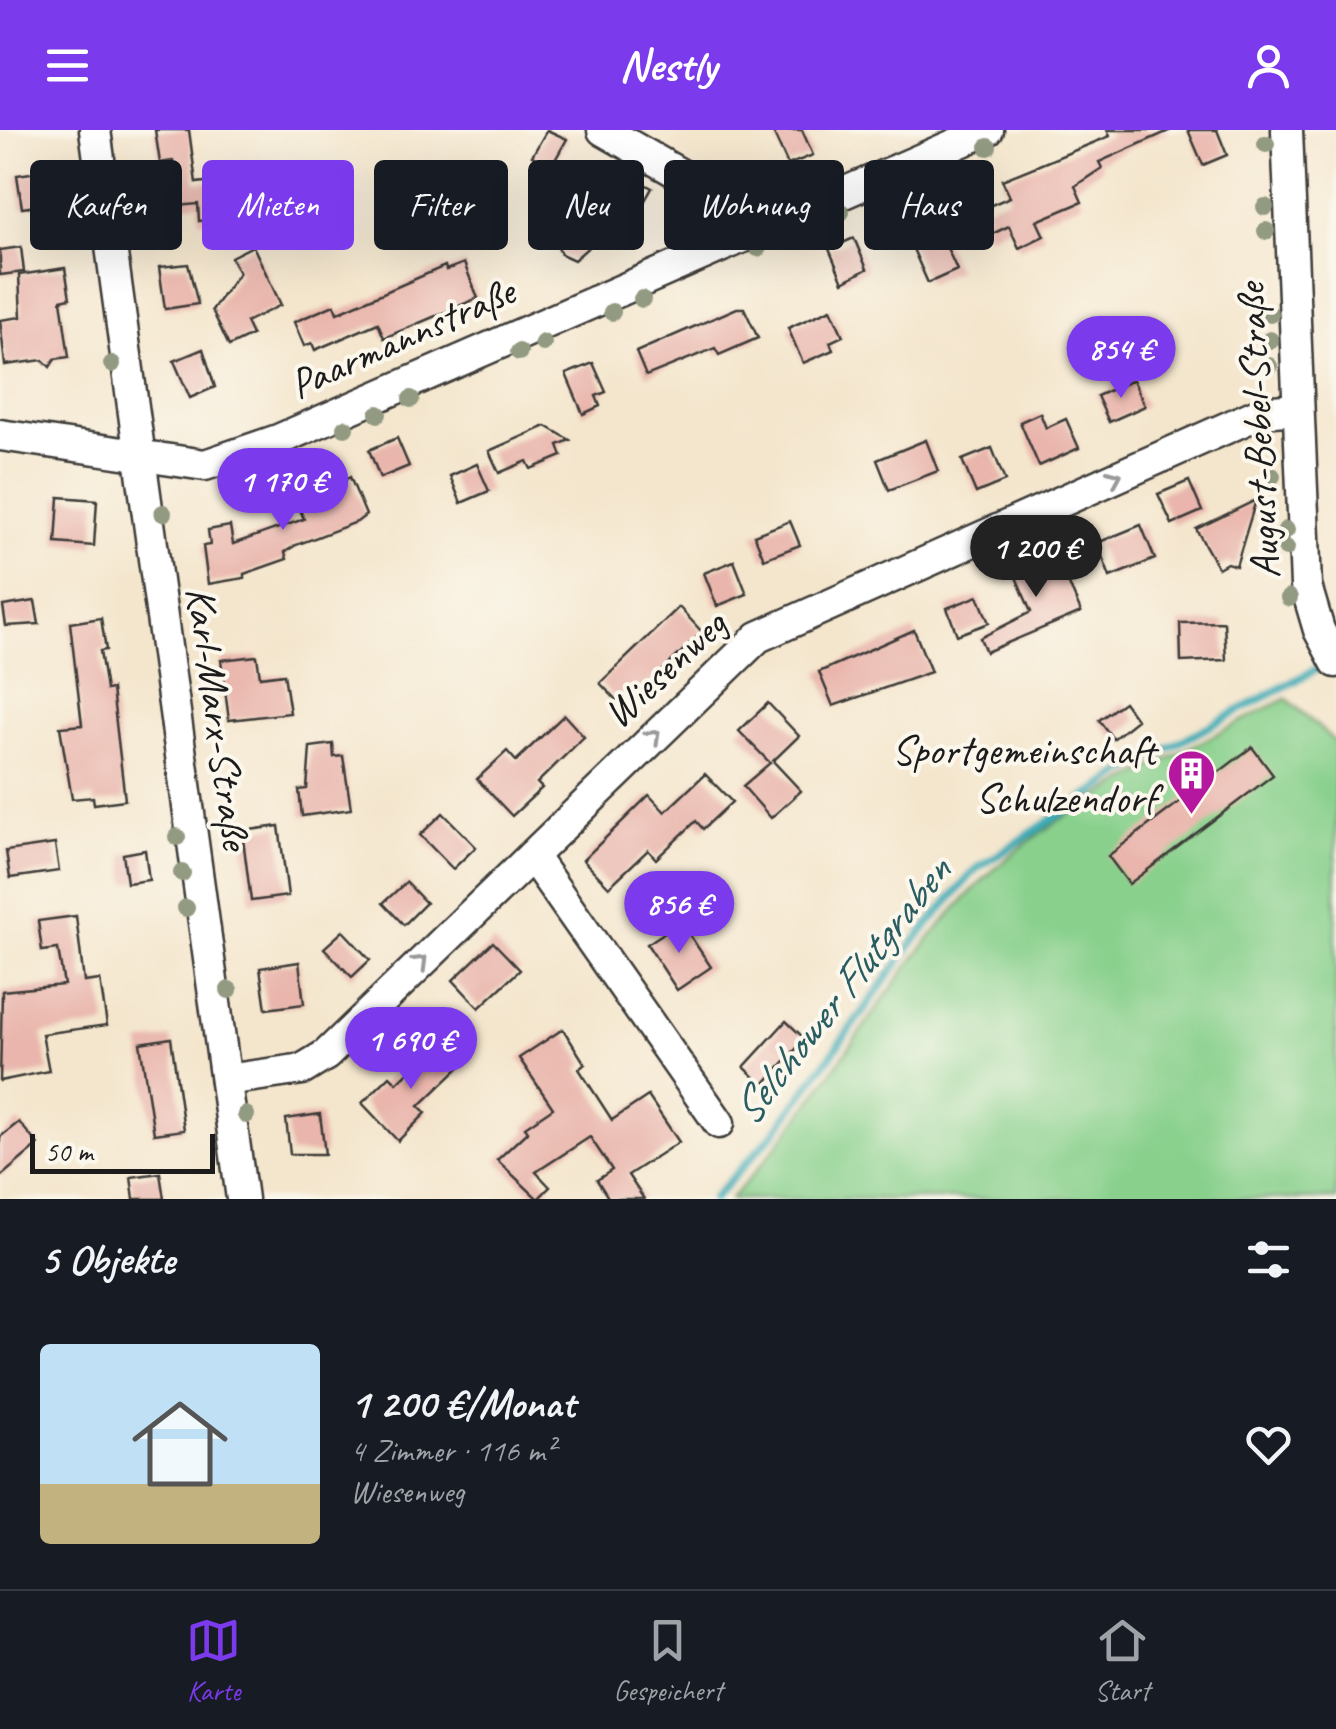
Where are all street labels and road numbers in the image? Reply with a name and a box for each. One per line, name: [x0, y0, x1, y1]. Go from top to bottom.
street label: Paarmannstraße: [281, 263, 526, 411]
street label: August-Bebel-Straße: [1224, 279, 1292, 580]
street label: Karl-Marx-Straße: [173, 583, 263, 856]
street label: Wiesenweg: [592, 597, 740, 740]

